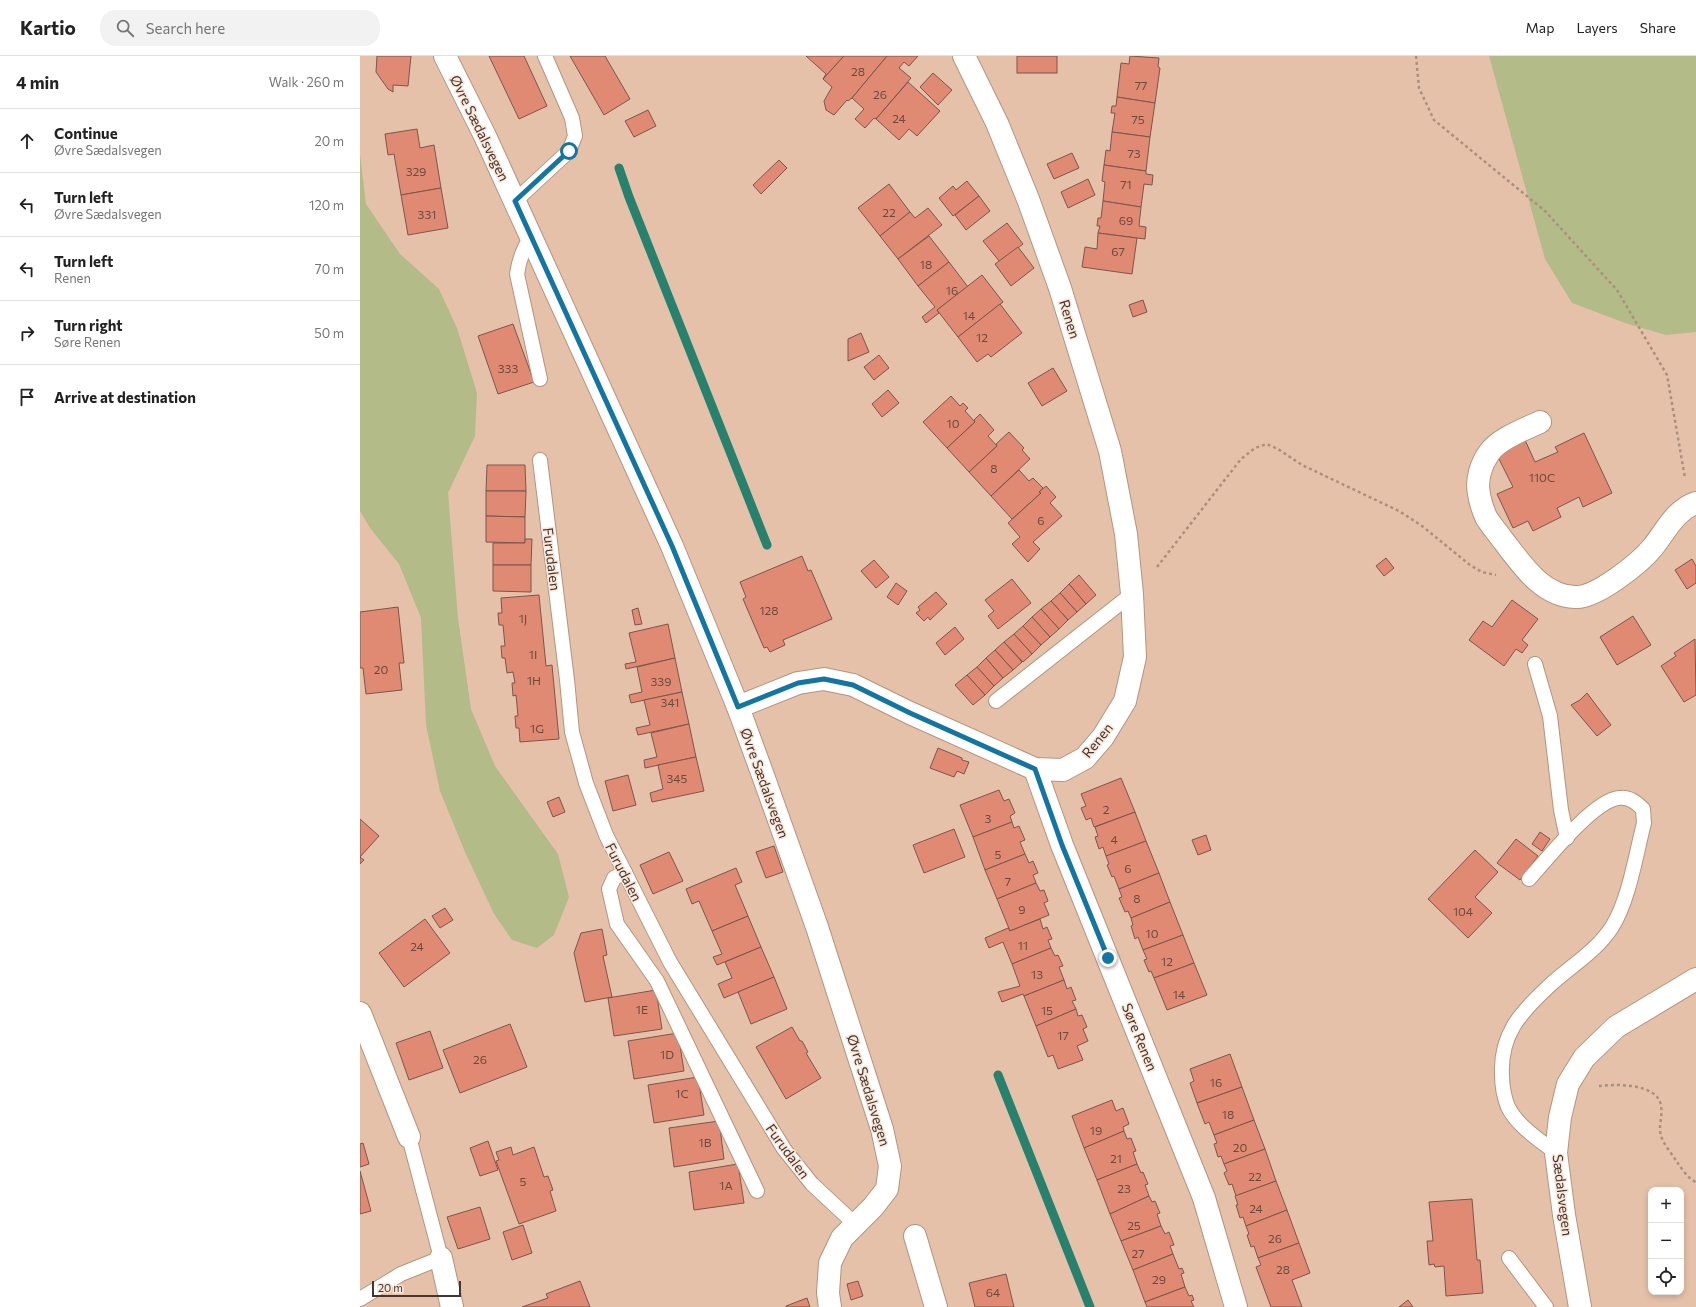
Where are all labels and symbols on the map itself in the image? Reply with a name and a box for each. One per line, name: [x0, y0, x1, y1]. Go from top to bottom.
house number: 28: [851, 64, 865, 78]
street label: Øvre Sædalsvegen: [447, 72, 513, 184]
house number: 77: [1135, 78, 1147, 92]
house number: 26: [873, 87, 887, 101]
house number: 24: [892, 111, 906, 125]
house number: 75: [1131, 112, 1145, 126]
route start: [560, 142, 578, 160]
house number: 73: [1127, 146, 1141, 160]
house number: 329: [406, 164, 426, 178]
house number: 71: [1120, 177, 1132, 191]
house number: 22: [882, 205, 896, 219]
house number: 331: [418, 207, 436, 221]
house number: 69: [1119, 213, 1133, 227]
house number: 67: [1111, 244, 1125, 258]
house number: 18: [920, 257, 932, 271]
house number: 16: [946, 283, 958, 297]
street label: Renen: [1056, 298, 1084, 340]
house number: 14: [963, 308, 975, 322]
house number: 12: [976, 330, 988, 344]
house number: 333: [498, 361, 518, 375]
house number: 10: [947, 416, 960, 430]
house number: 8: [990, 461, 998, 475]
house number: 110C: [1529, 470, 1555, 484]
house number: 6: [1037, 513, 1045, 527]
street label: Furudalen: [540, 526, 564, 592]
house number: 128: [759, 603, 779, 617]
house number: 1J: [519, 611, 527, 626]
house number: 1I: [529, 647, 537, 661]
house number: 20: [374, 662, 388, 676]
house number: 1H: [527, 673, 541, 687]
house number: 339: [651, 674, 671, 688]
house number: 341: [661, 695, 679, 709]
street label: Renen: [1078, 719, 1116, 761]
house number: 1G: [530, 721, 544, 735]
street label: Øvre Sædalsvegen: [737, 726, 793, 840]
house number: 345: [667, 771, 688, 785]
house number: 2: [1103, 802, 1110, 816]
house number: 3: [985, 811, 992, 825]
house number: 4: [1110, 832, 1118, 846]
street label: Furudalen: [602, 840, 646, 904]
house number: 5: [995, 847, 1002, 861]
house number: 6: [1124, 861, 1132, 875]
house number: 7: [1005, 874, 1011, 888]
house number: 8: [1133, 891, 1141, 905]
house number: 9: [1018, 902, 1026, 916]
house number: 104: [1453, 904, 1473, 918]
house number: 10: [1146, 926, 1159, 940]
house number: 11: [1018, 938, 1028, 952]
house number: 24: [410, 939, 424, 953]
route end: [1099, 949, 1117, 967]
house number: 12: [1161, 954, 1173, 968]
house number: 13: [1031, 967, 1043, 981]
house number: 14: [1173, 987, 1185, 1001]
street label: Søre Renen: [1119, 1001, 1161, 1073]
house number: 1E: [636, 1002, 648, 1016]
house number: 15: [1041, 1003, 1053, 1017]
house number: 17: [1057, 1028, 1069, 1042]
street label: Øvre Sædalsvegen: [844, 1032, 894, 1148]
house number: 1D: [660, 1047, 674, 1061]
house number: 26: [473, 1052, 487, 1066]
house number: 16: [1210, 1075, 1222, 1089]
house number: 1C: [675, 1086, 689, 1100]
house number: 18: [1222, 1107, 1234, 1121]
street label: Furudalen: [762, 1120, 814, 1182]
house number: 19: [1090, 1123, 1102, 1137]
house number: 1B: [699, 1135, 712, 1149]
house number: 20: [1233, 1140, 1247, 1154]
house number: 21: [1110, 1151, 1122, 1165]
street label: Sædalsvegen: [1550, 1153, 1576, 1237]
house number: 22: [1248, 1169, 1262, 1183]
house number: 5: [520, 1174, 527, 1188]
house number: 1A: [719, 1178, 733, 1192]
house number: 23: [1117, 1181, 1131, 1195]
house number: 24: [1249, 1201, 1263, 1215]
house number: 25: [1127, 1218, 1141, 1232]
house number: 26: [1268, 1231, 1282, 1245]
house number: 27: [1132, 1246, 1144, 1260]
house number: 28: [1276, 1262, 1290, 1276]
house number: 29: [1152, 1272, 1166, 1286]
scale bar: [372, 1279, 461, 1298]
house number: 64: [986, 1285, 1000, 1299]

